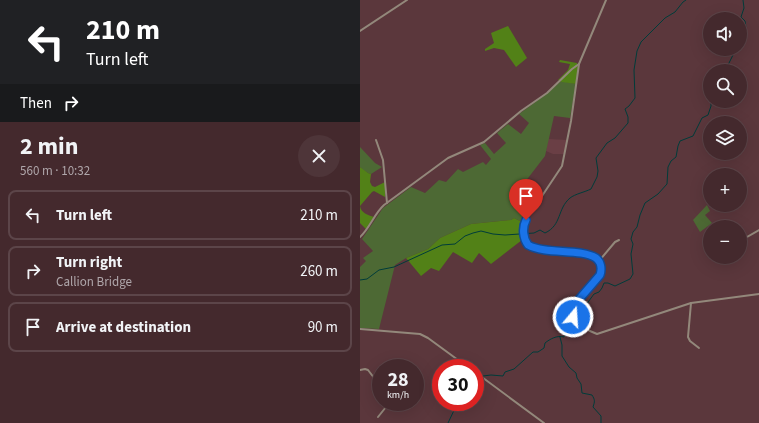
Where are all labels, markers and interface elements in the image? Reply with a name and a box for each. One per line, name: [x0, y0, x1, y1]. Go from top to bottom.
text: 210 m: [86, 10, 160, 50]
map controls: [703, 12, 747, 264]
button: sound: [703, 12, 747, 56]
icon: left: [20, 16, 72, 68]
text: Turn left: [86, 47, 148, 72]
button: search: [703, 64, 747, 108]
icon: right: [60, 92, 82, 114]
text: Then: [20, 93, 52, 114]
button: layers: [703, 116, 747, 160]
text: 2 min: [20, 129, 78, 164]
button: close: [298, 135, 340, 177]
text: 560 m · 10:32: [20, 162, 90, 180]
button: +: [703, 168, 747, 212]
pin: [509, 179, 543, 220]
icon: arrive: [515, 185, 537, 207]
icon: left: [22, 204, 44, 226]
text: Turn left: [56, 205, 112, 226]
text: 210 m: [300, 205, 338, 226]
button: −: [703, 220, 747, 264]
text: Turn right: [56, 252, 122, 273]
icon: right: [22, 260, 44, 282]
text: 260 m: [300, 261, 338, 282]
text: Callion Bridge: [56, 273, 132, 291]
position arrow: [552, 296, 594, 338]
icon: arrive: [22, 316, 44, 338]
text: Arrive at destination: [56, 317, 191, 338]
text: 90 m: [308, 317, 338, 338]
speed limit sign: 30: [432, 359, 484, 411]
text: 28: [387, 366, 409, 394]
text: km/h: [387, 388, 409, 402]

